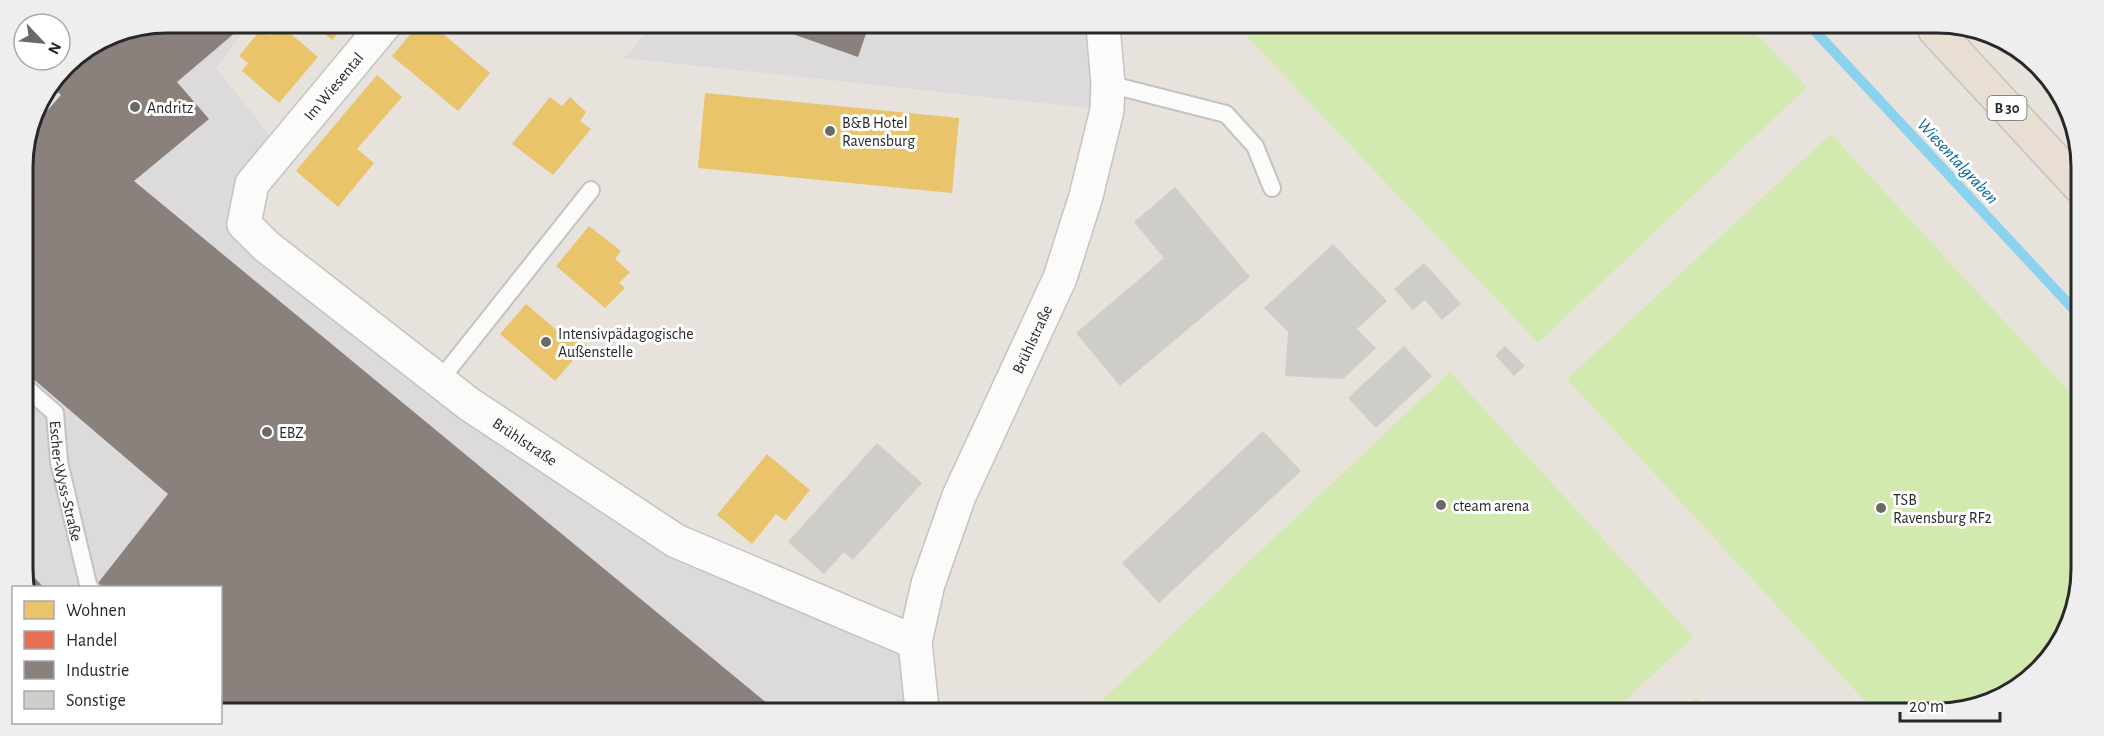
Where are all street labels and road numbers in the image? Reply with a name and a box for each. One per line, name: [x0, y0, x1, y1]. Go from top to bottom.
street label: Im Wiesental: [301, 50, 367, 124]
road number: B 30: [1988, 96, 2026, 120]
street label: Brühlstraße: [1010, 303, 1055, 376]
street label: Brühlstraße: [489, 415, 560, 469]
street label: Escher-Wyss-Straße: [47, 420, 85, 543]

